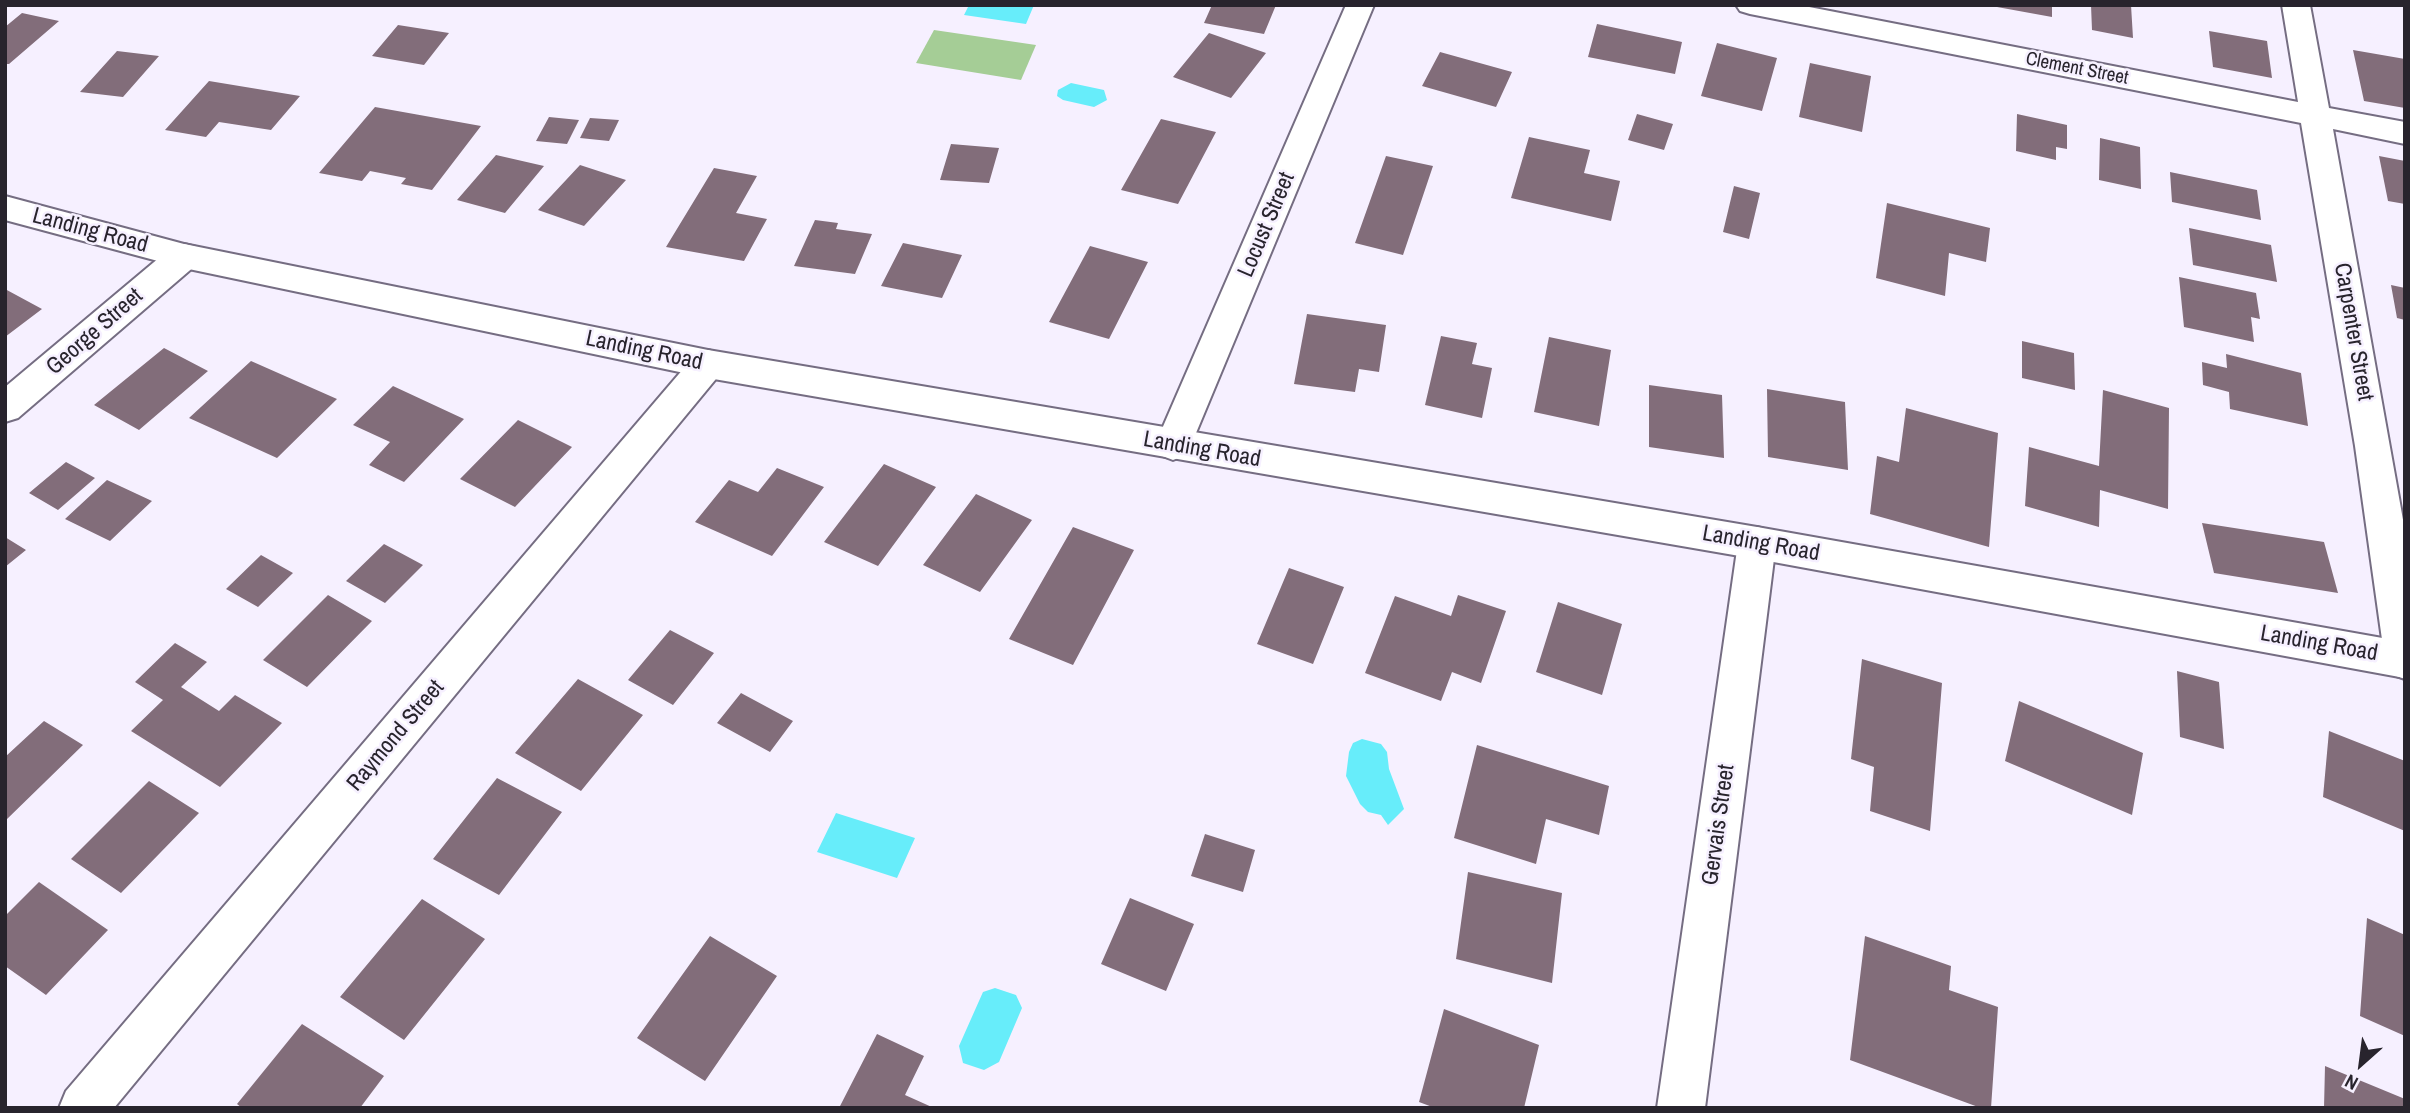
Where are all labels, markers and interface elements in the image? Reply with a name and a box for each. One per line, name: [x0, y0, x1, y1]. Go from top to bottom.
street label: Clement Street: [2024, 48, 2130, 90]
street label: Locust Street: [1233, 168, 1301, 282]
street label: Landing Road: [29, 202, 151, 260]
street label: Carpenter Street: [2327, 261, 2379, 403]
street label: George Street: [41, 283, 149, 381]
street label: Landing Road: [583, 325, 705, 377]
street label: Landing Road: [1141, 426, 1263, 474]
street label: Landing Road: [1700, 520, 1822, 568]
street label: Landing Road: [2258, 620, 2380, 668]
street label: Raymond Street: [342, 675, 450, 797]
street label: Gervais Street: [1697, 763, 1741, 887]
north arrow: [2326, 1029, 2396, 1099]
text: N: [2340, 1068, 2362, 1097]

